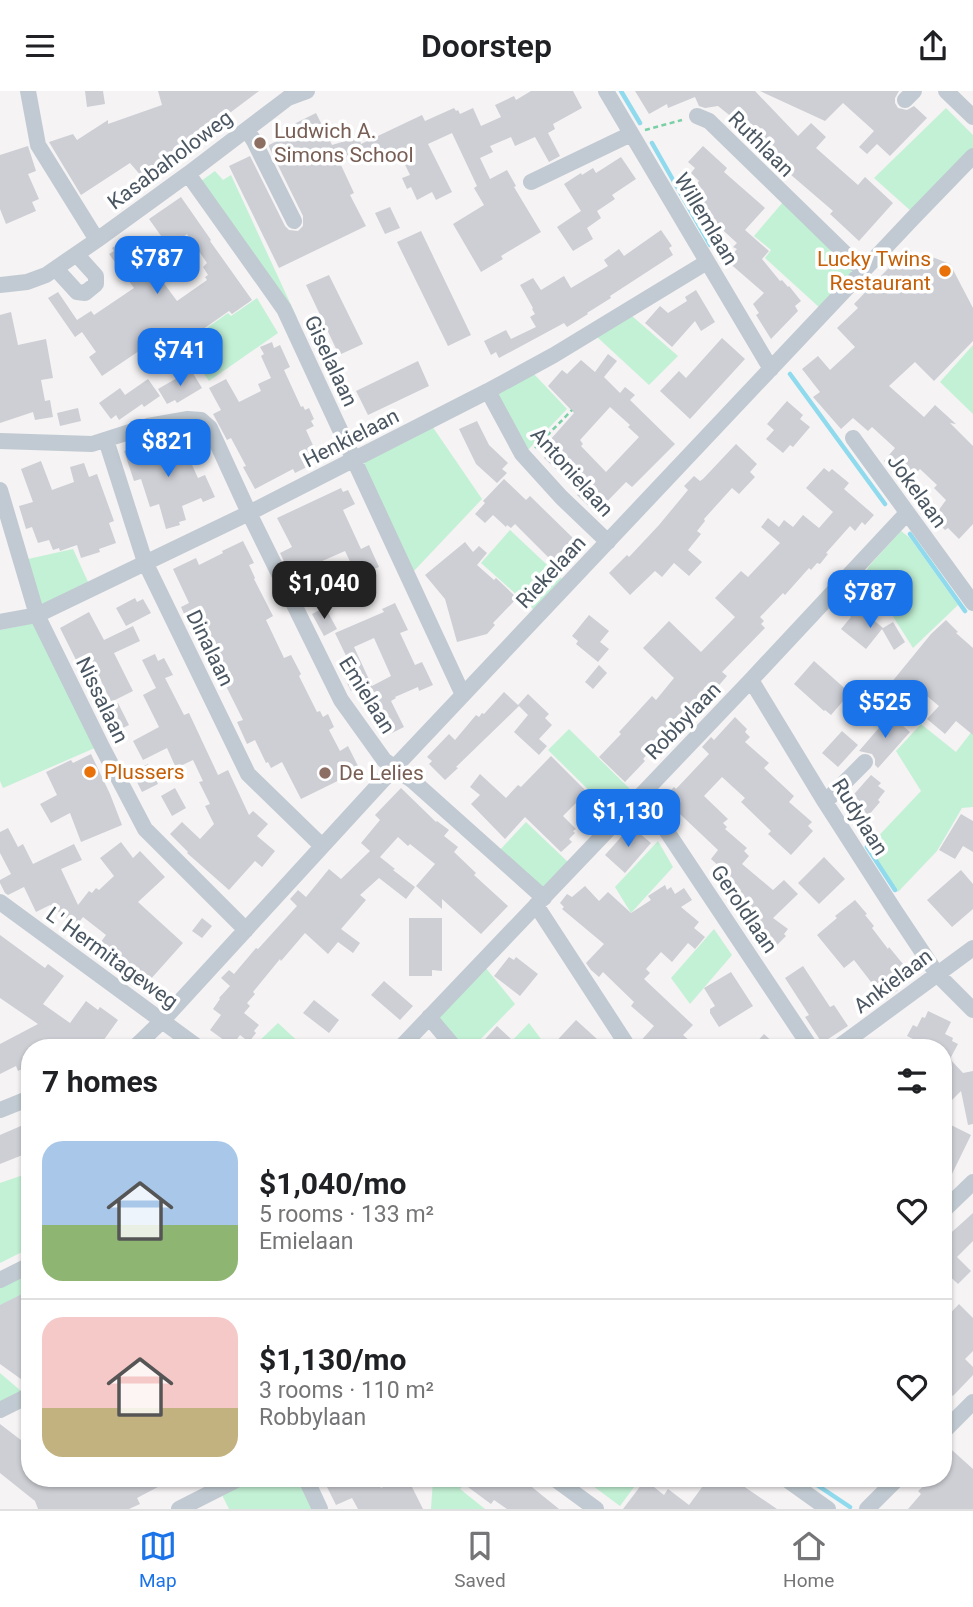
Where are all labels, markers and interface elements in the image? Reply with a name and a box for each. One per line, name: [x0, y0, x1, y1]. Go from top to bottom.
icon: menu: [21, 27, 59, 65]
text: Doorstep: [421, 27, 552, 65]
icon: share: [914, 27, 952, 65]
street label: Kasabaholoweg: [103, 105, 237, 215]
street label: Ruthlaan: [723, 106, 799, 182]
place label: Ludwich A. Simons School: [274, 119, 414, 167]
marker: Ludwich A. Simons School: [252, 135, 268, 151]
street label: Willemlaan: [669, 169, 743, 269]
pin: $787: [116, 237, 198, 296]
text: $787: [131, 245, 183, 272]
place label: Lucky Twins Restaurant: [817, 247, 931, 295]
marker: Lucky Twins Restaurant: [937, 263, 953, 279]
street label: Giselalaan: [300, 312, 362, 410]
pin: $741: [139, 329, 221, 388]
text: $741: [154, 337, 206, 364]
street label: Henkielaan: [299, 404, 403, 472]
pin: $821: [127, 419, 209, 479]
street label: Antonielaan: [526, 423, 618, 521]
text: $821: [142, 428, 194, 455]
street label: Jokelaan: [882, 450, 952, 532]
street label: Riekelaan: [511, 531, 591, 613]
pin: $1,040: [267, 561, 381, 621]
text: $1,040: [288, 570, 360, 597]
pin: $787: [829, 571, 911, 630]
text: $787: [844, 579, 896, 606]
street label: Dinalaan: [181, 606, 239, 690]
street label: Emielaan: [334, 652, 400, 738]
street label: Nissalaan: [71, 653, 133, 747]
street label: Robbylaan: [640, 677, 726, 765]
pin: $525: [844, 681, 926, 740]
text: $525: [859, 689, 911, 716]
place label: Plussers: [104, 760, 185, 784]
place label: De Lelies: [339, 761, 424, 785]
marker: Plussers: [82, 764, 98, 780]
marker: De Lelies: [317, 765, 333, 781]
street label: Rudylaan: [827, 774, 893, 860]
pin: $1,130: [571, 789, 685, 849]
text: $1,130: [592, 798, 664, 825]
street label: Geroldlaan: [706, 860, 782, 958]
street label: L' Hermitageweg: [41, 902, 183, 1014]
street label: Ankielaan: [849, 944, 937, 1018]
icon: filters: [893, 1062, 931, 1100]
text: 7 homes: [42, 1064, 158, 1099]
text: $1,040/mo: [259, 1166, 407, 1201]
icon: home: [98, 1169, 182, 1253]
icon: heart: [893, 1192, 931, 1230]
text: 5 rooms · 133 m²: [259, 1201, 434, 1228]
text: Emielaan: [259, 1228, 353, 1255]
text: $1,130/mo: [259, 1342, 407, 1377]
icon: home: [98, 1345, 182, 1429]
icon: heart: [893, 1368, 931, 1406]
text: 3 rooms · 110 m²: [259, 1377, 434, 1404]
text: Robbylaan: [259, 1404, 366, 1431]
tab: Map: [139, 1527, 177, 1592]
tab: Saved: [454, 1527, 506, 1592]
tab: Home: [783, 1527, 834, 1592]

